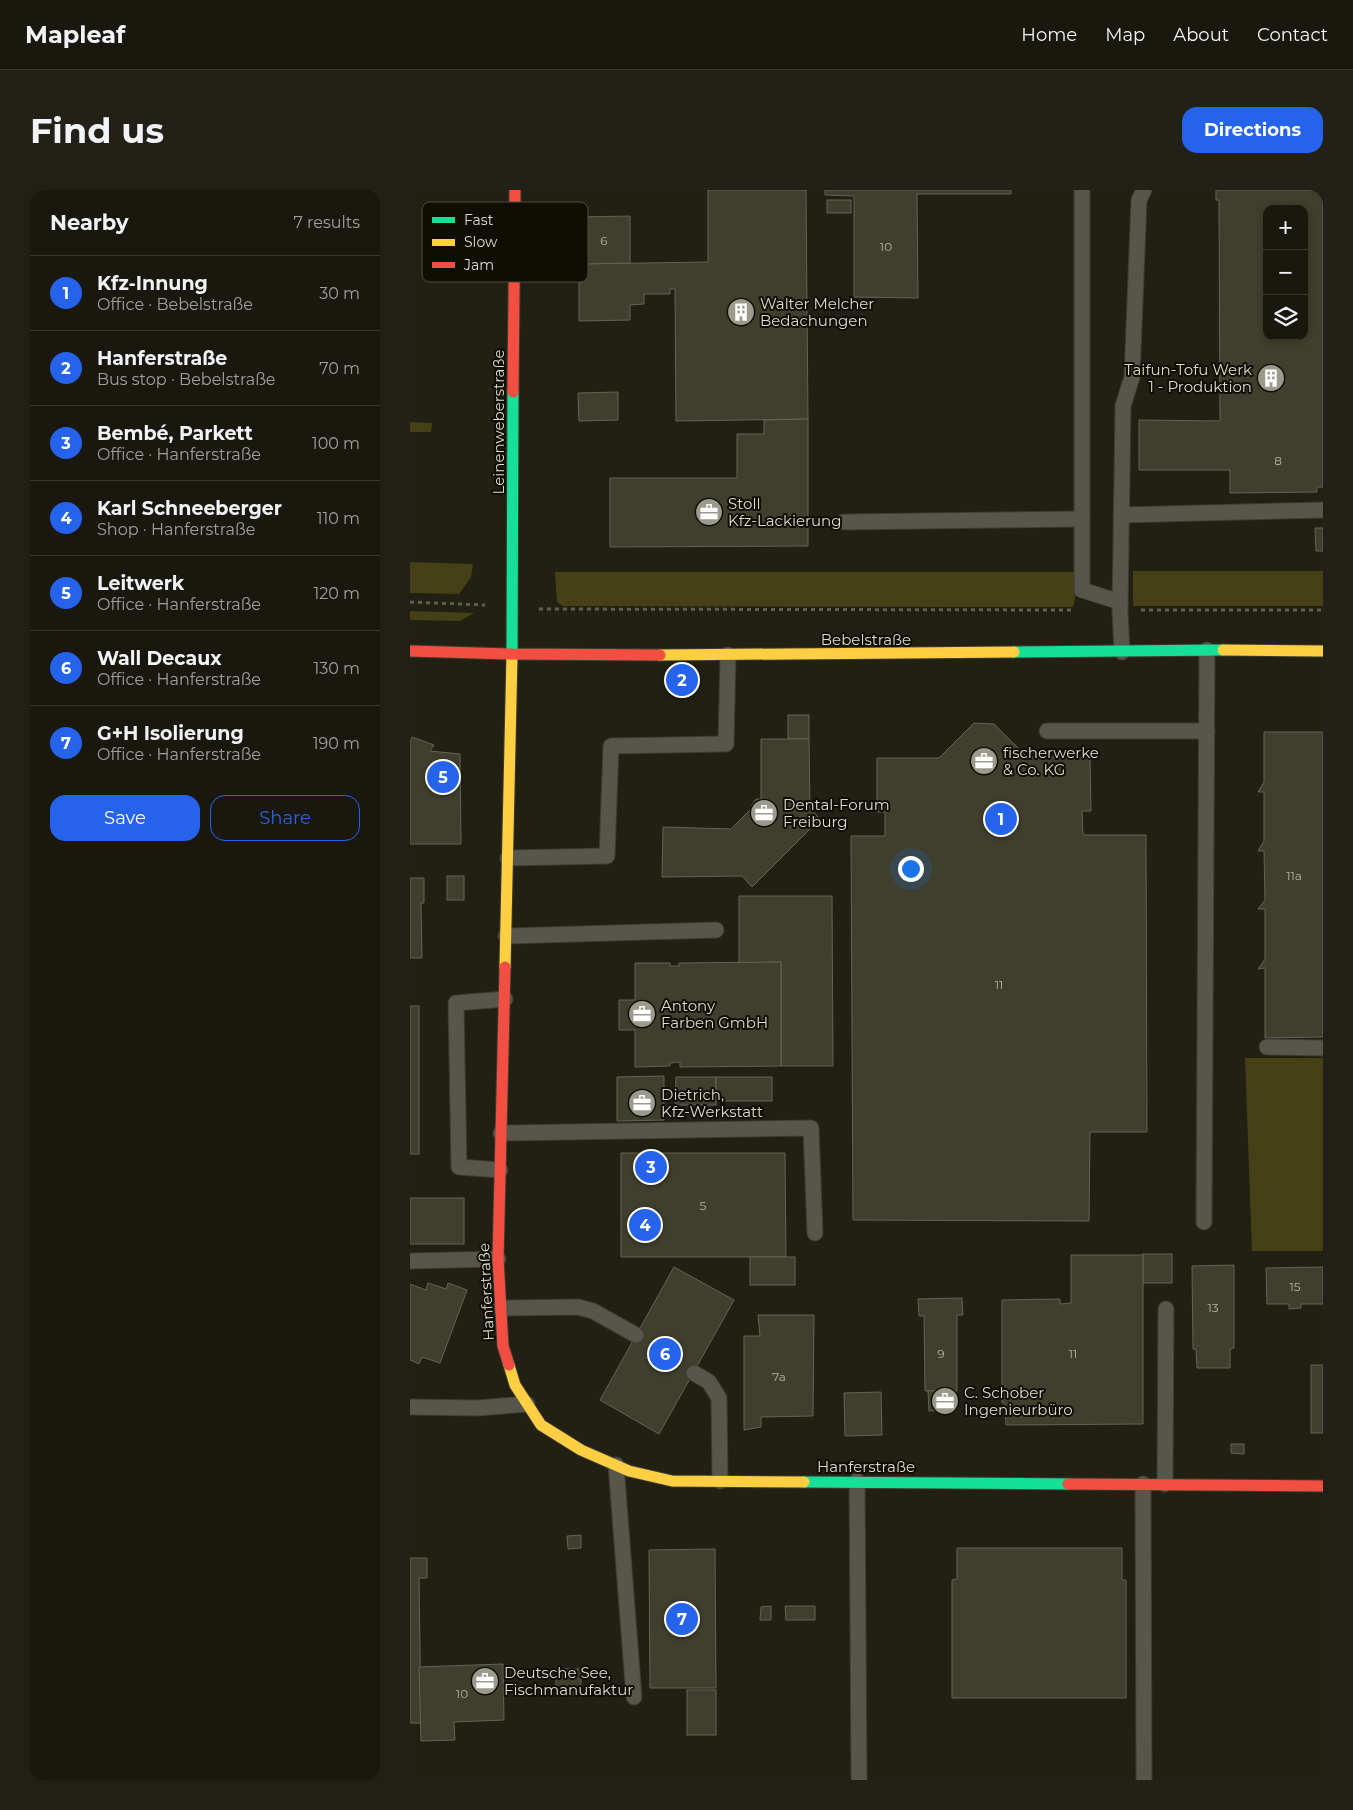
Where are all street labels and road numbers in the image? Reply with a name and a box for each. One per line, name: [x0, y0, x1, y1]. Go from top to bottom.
street label: Leinenweberstraße: [489, 350, 508, 494]
street label: Bebelstraße: [821, 630, 911, 649]
street label: Hanferstraße: [474, 1243, 498, 1341]
street label: Hanferstraße: [817, 1457, 915, 1476]

